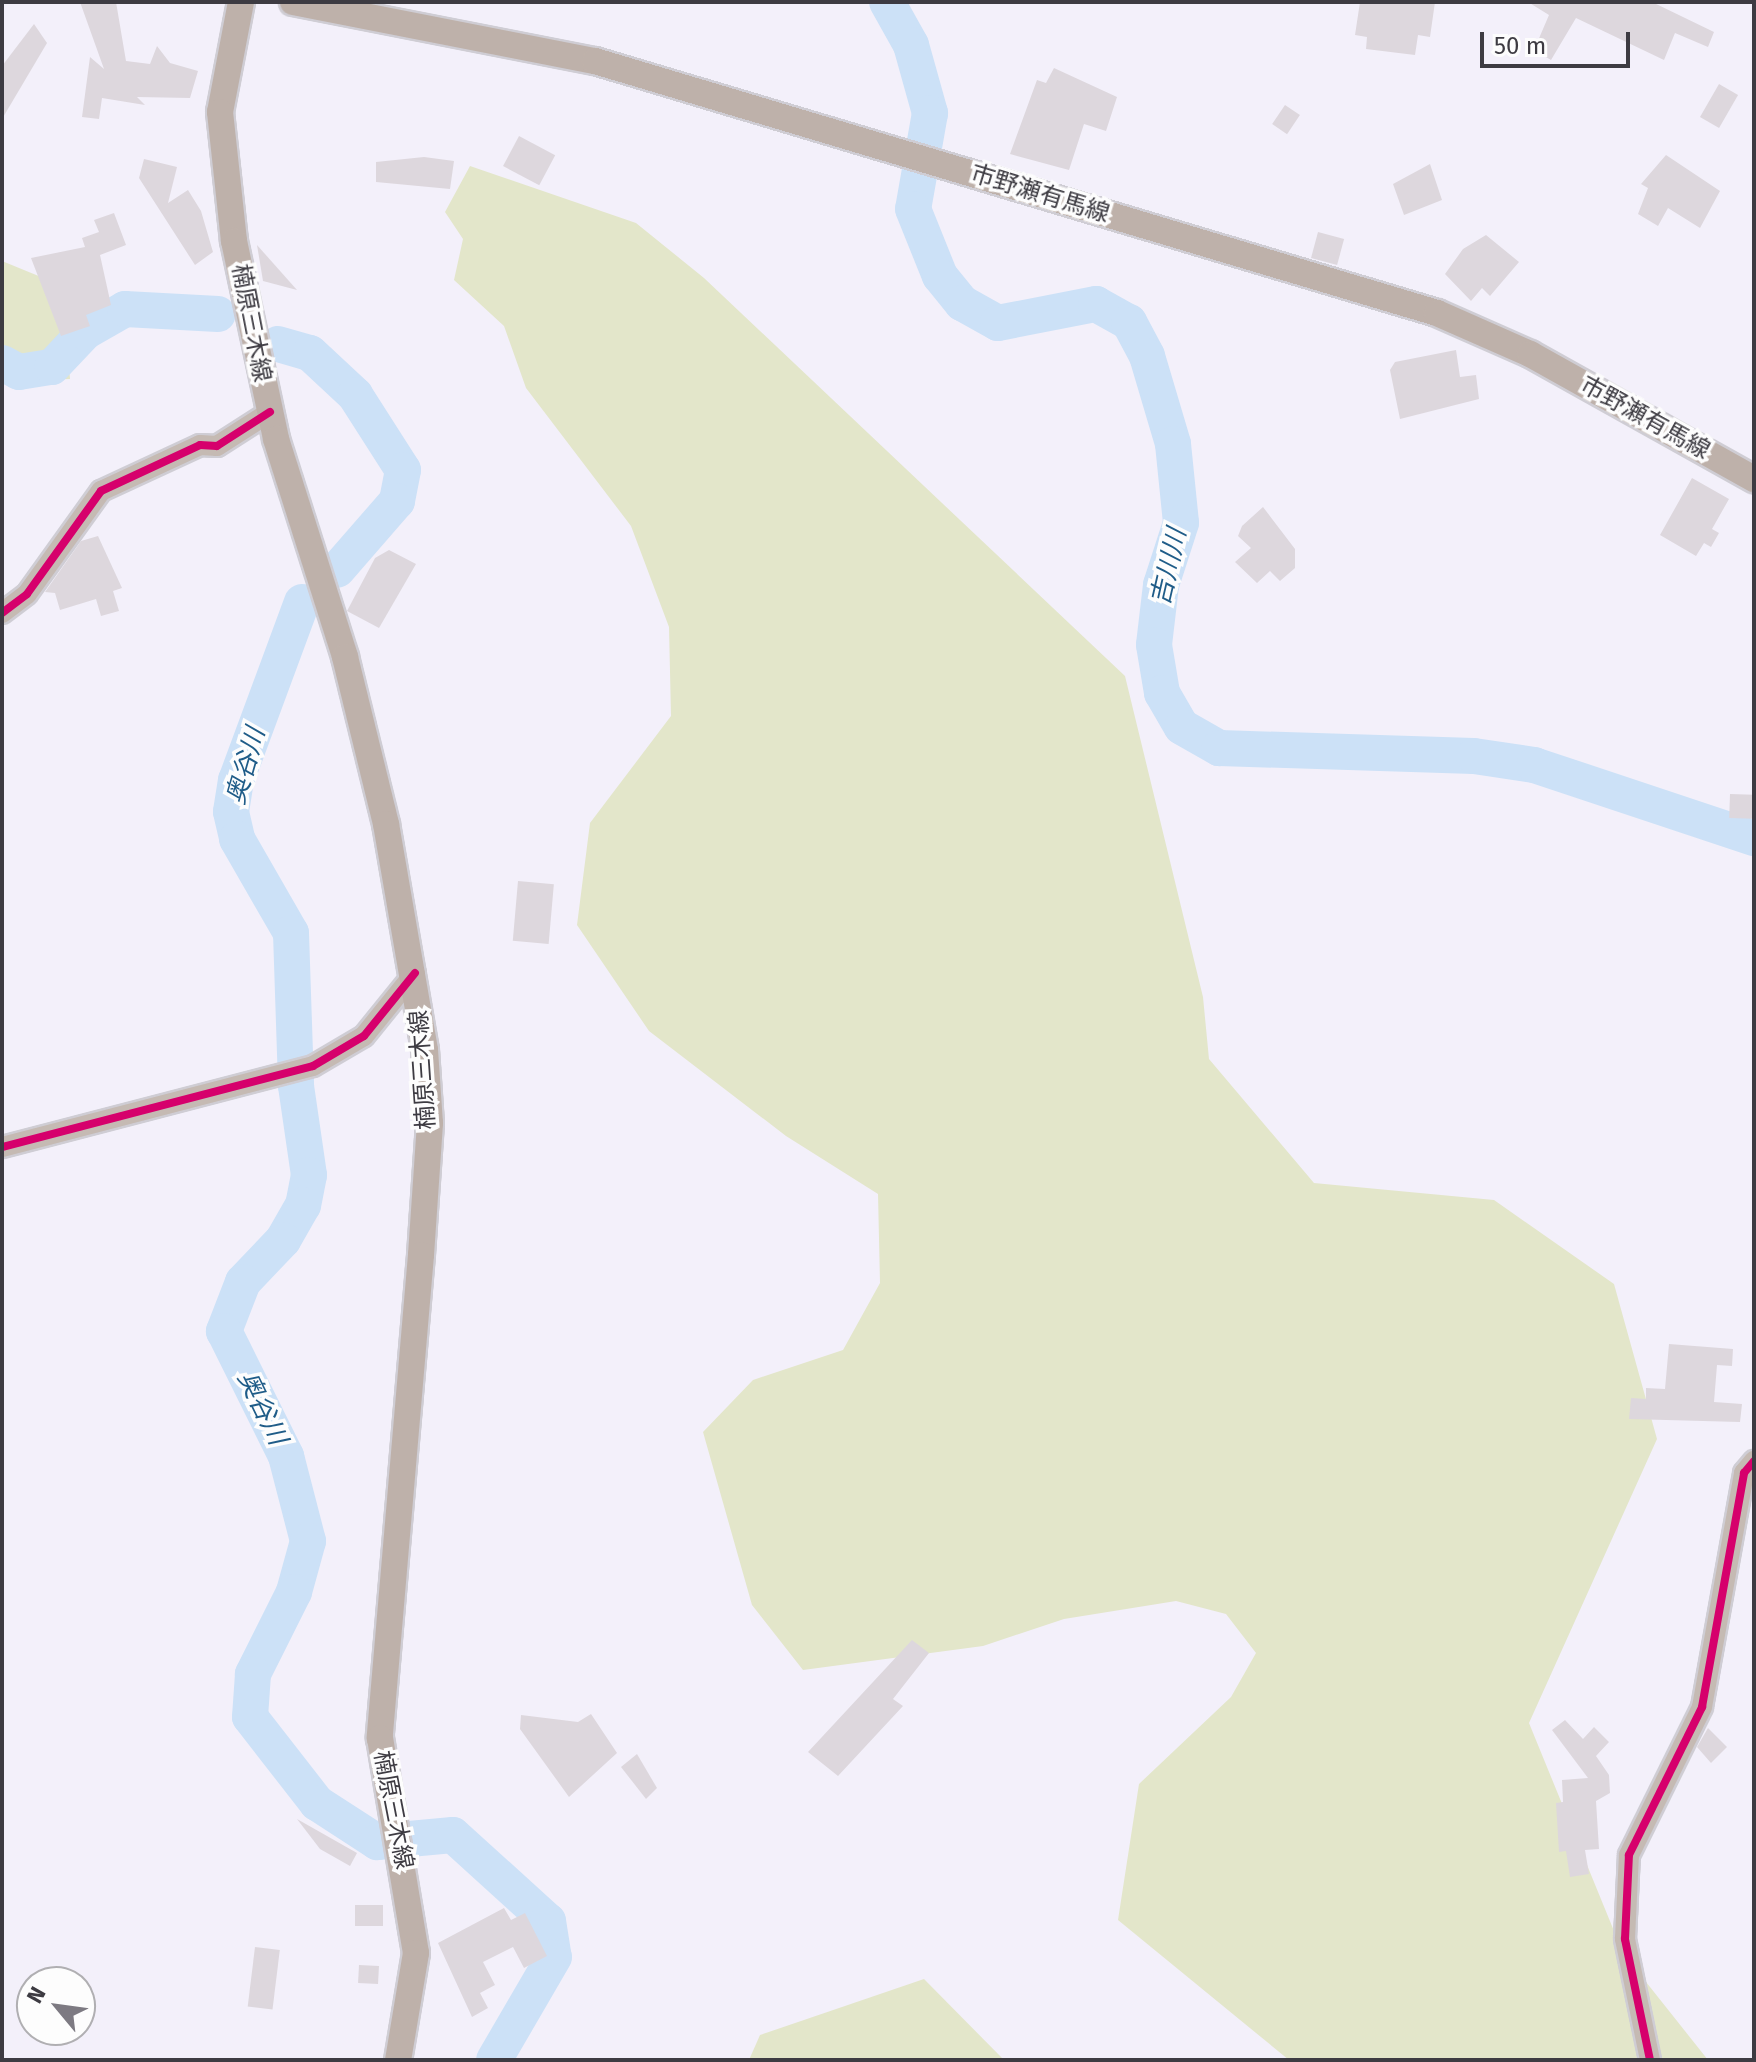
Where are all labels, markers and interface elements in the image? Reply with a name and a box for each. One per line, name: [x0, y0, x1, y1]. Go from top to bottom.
scale bar: [1484, 16, 1634, 66]
text: 50 m: [1494, 32, 1546, 60]
street label: 市野瀬有馬線: [967, 159, 1113, 229]
street label: 楠原三木線: [225, 261, 277, 385]
street label: 市野瀬有馬線: [1575, 370, 1715, 466]
water label: 吉川川: [1145, 525, 1193, 609]
water label: 奥谷川: [220, 724, 272, 808]
street label: 楠原三木線: [404, 1009, 442, 1131]
water label: 奥谷川: [231, 1366, 293, 1450]
street label: 楠原三木線: [367, 1748, 419, 1872]
north arrow: [16, 1966, 96, 2046]
text: N: [21, 1982, 52, 2008]

